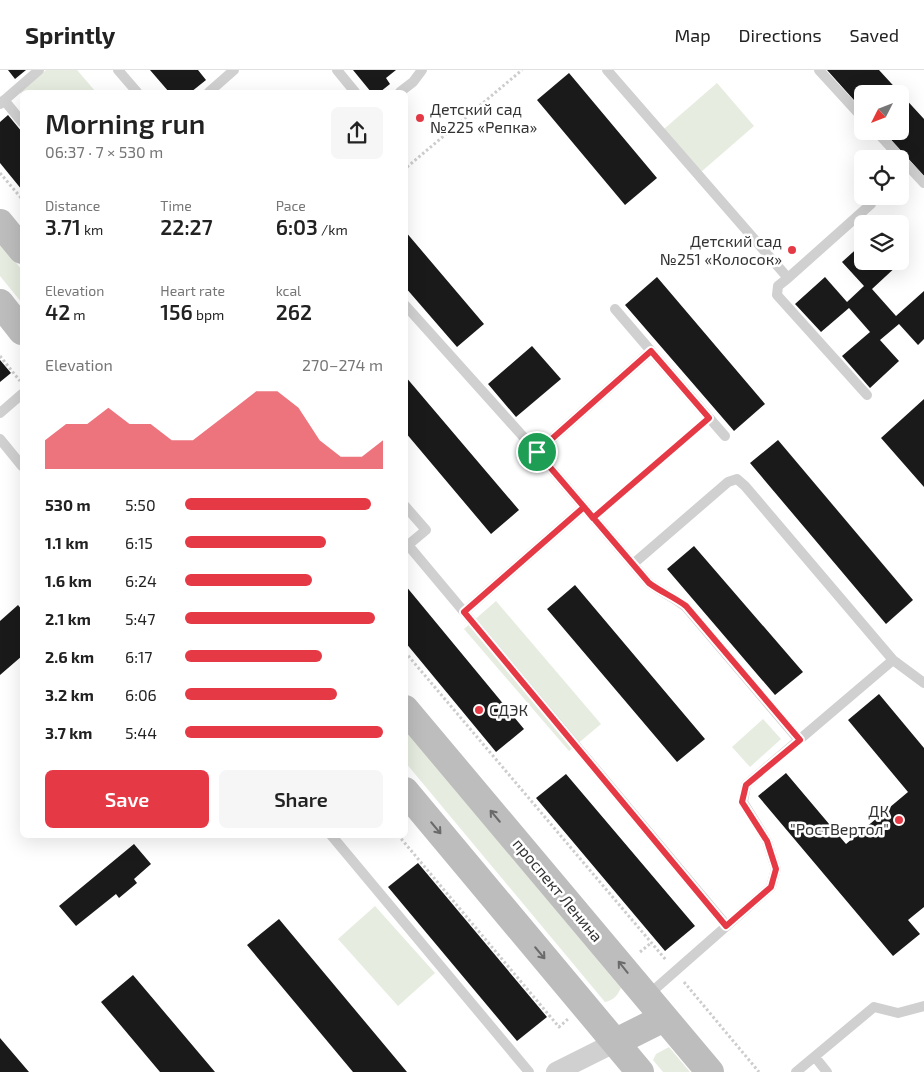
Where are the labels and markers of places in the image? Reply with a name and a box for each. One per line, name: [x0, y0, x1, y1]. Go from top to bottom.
place label: Детский сад №225 «Репка»: [430, 99, 538, 136]
marker: Детский сад №225 «Репка»: [414, 112, 426, 124]
place label: Детский сад №251 «Колосок»: [660, 231, 782, 268]
marker: Детский сад №251 «Колосок»: [786, 244, 798, 256]
pin: [516, 431, 558, 473]
place label: СДЭК: [489, 700, 528, 719]
marker: СДЭК: [473, 704, 485, 716]
place label: ДК "РостВертол": [790, 801, 889, 838]
marker: ДК "РостВертол": [893, 814, 905, 826]

